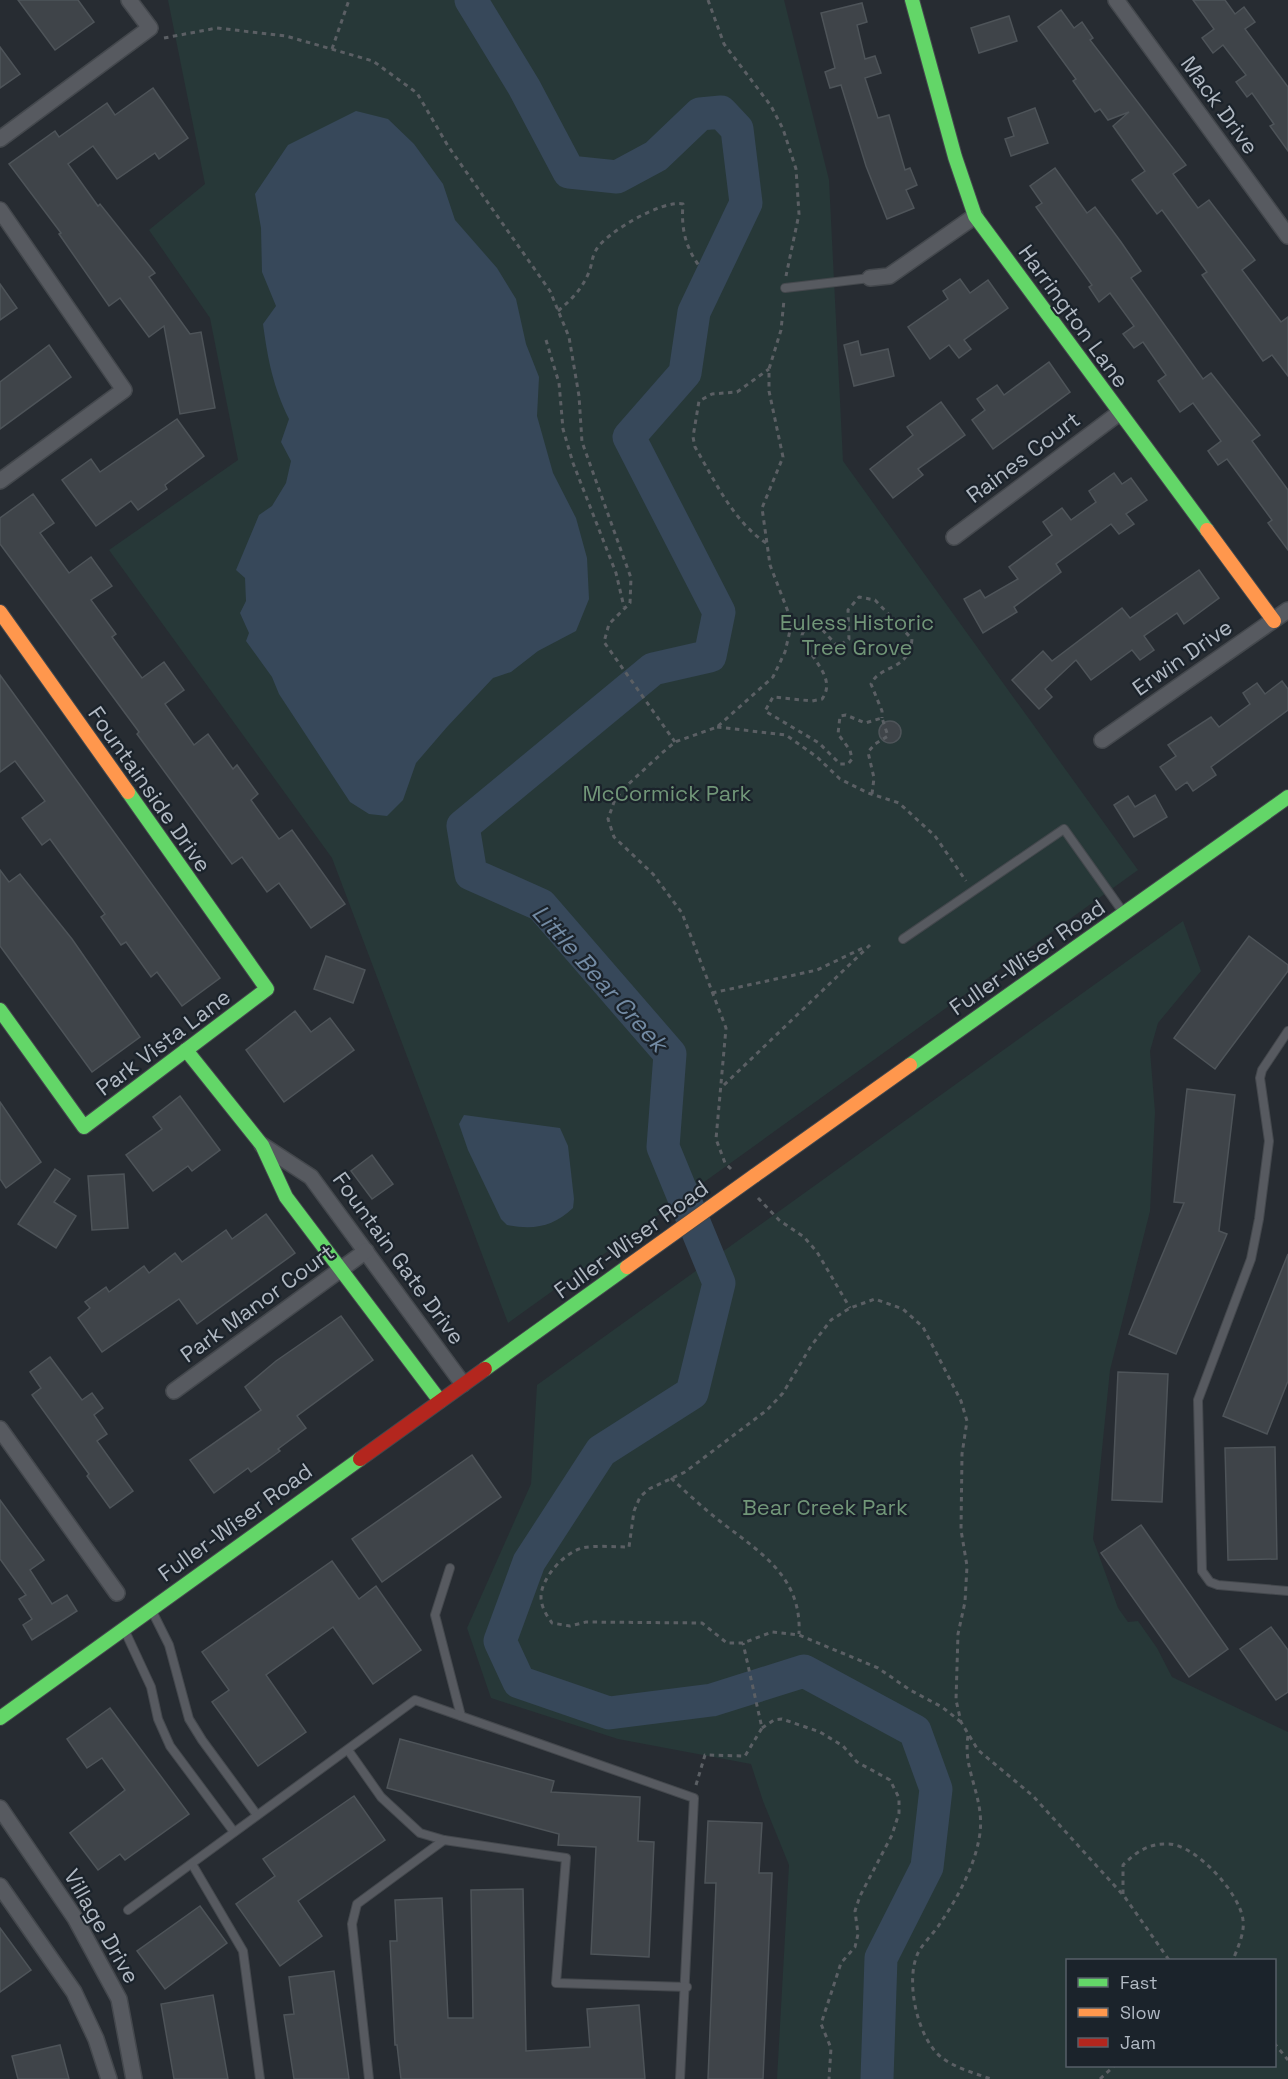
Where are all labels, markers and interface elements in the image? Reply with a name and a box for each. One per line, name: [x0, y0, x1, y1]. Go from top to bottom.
street label: Mack Drive: [1175, 50, 1265, 160]
street label: Harrington Lane: [1013, 239, 1135, 393]
street label: Raines Court: [961, 405, 1085, 509]
park label: Euless Historic Tree Grove: [780, 608, 934, 661]
street label: Erwin Drive: [1127, 612, 1237, 702]
street label: Fountainside Drive: [82, 701, 218, 877]
park label: McCormick Park: [583, 779, 752, 807]
street label: Fuller-Wiser Road: [944, 893, 1110, 1021]
water label: Little Bear Creek: [525, 898, 677, 1061]
street label: Park Vista Lane: [90, 982, 236, 1102]
street label: Fountain Gate Drive: [327, 1166, 471, 1350]
street label: Fuller-Wiser Road: [548, 1174, 714, 1304]
street label: Park Manor Court: [174, 1238, 340, 1368]
street label: Fuller-Wiser Road: [152, 1457, 318, 1587]
park label: Bear Creek Park: [742, 1493, 908, 1521]
street label: Village Drive: [58, 1864, 146, 1988]
legend: [1066, 1959, 1276, 2067]
text: Fast: [1120, 1971, 1157, 1994]
text: Slow: [1120, 2001, 1161, 2024]
text: Jam: [1120, 2031, 1156, 2054]

